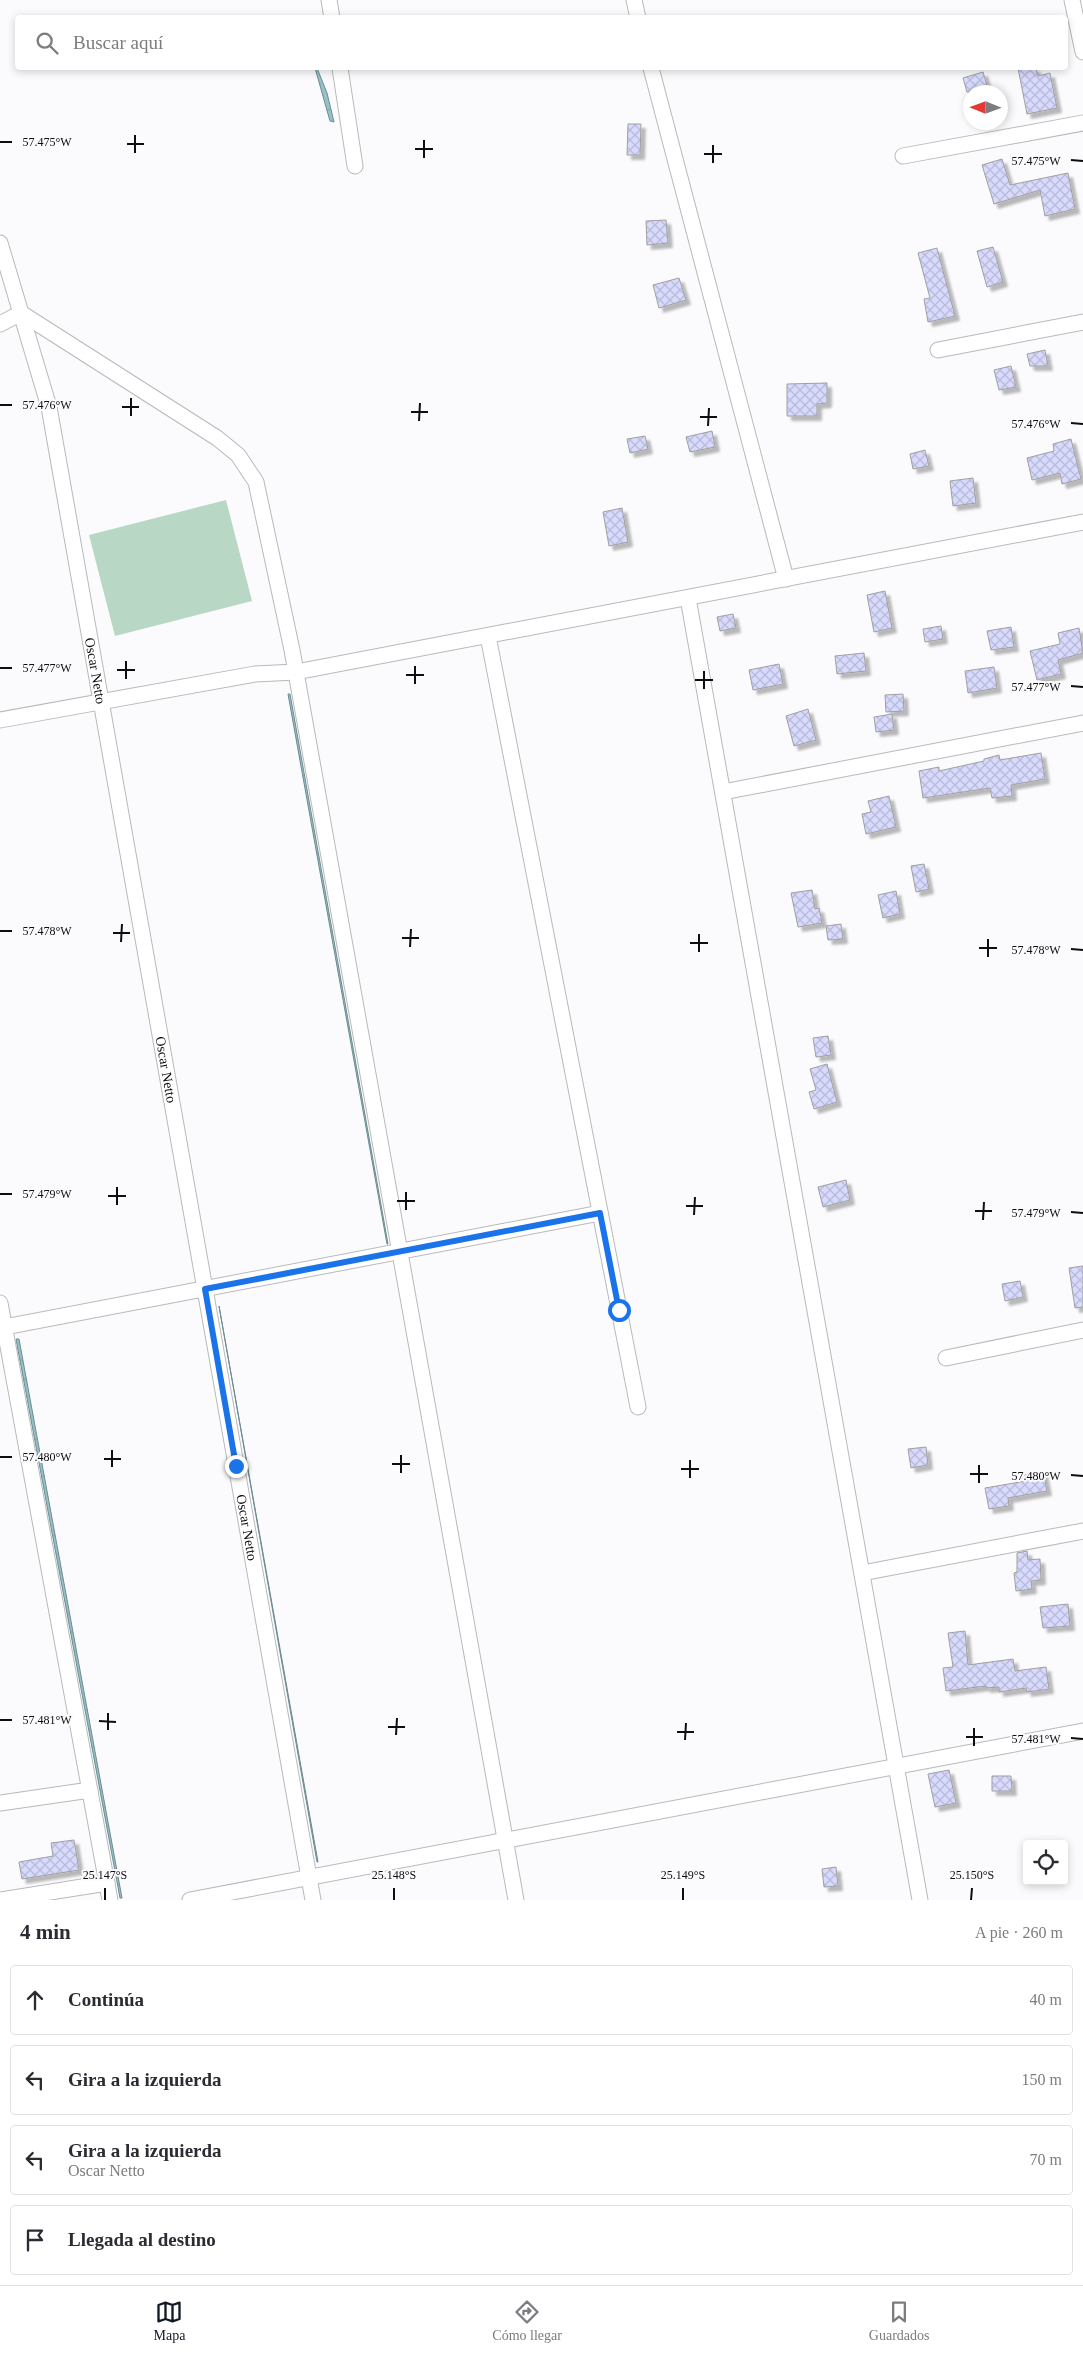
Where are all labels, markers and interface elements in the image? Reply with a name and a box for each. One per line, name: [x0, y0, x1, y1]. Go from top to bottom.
search box: [15, 15, 1068, 70]
icon: search: [33, 29, 61, 57]
text: Buscar aquí: [73, 32, 163, 53]
north arrow: [963, 85, 1008, 130]
text: 57.475°W: [22, 135, 72, 149]
text: 57.475°W: [1011, 154, 1061, 168]
text: 57.476°W: [22, 398, 72, 412]
text: 57.476°W: [1011, 417, 1061, 431]
street label: Oscar Netto: [82, 636, 109, 705]
text: 57.477°W: [22, 661, 72, 675]
text: 57.477°W: [1011, 680, 1061, 694]
text: 57.478°W: [22, 924, 72, 938]
text: 57.478°W: [1011, 943, 1061, 957]
street label: Oscar Netto: [153, 1035, 179, 1104]
text: 57.479°W: [22, 1187, 72, 1201]
text: 57.479°W: [1011, 1206, 1061, 1220]
route start: [608, 1299, 631, 1322]
text: 57.480°W: [22, 1450, 72, 1464]
route end: [225, 1455, 248, 1478]
text: 57.480°W: [1011, 1469, 1061, 1483]
street label: Oscar Netto: [234, 1493, 260, 1562]
text: 57.481°W: [22, 1713, 72, 1727]
text: 57.481°W: [1011, 1732, 1061, 1746]
map controls: [1023, 1840, 1068, 1885]
button: locate: [1023, 1840, 1068, 1885]
text: 25.147°S: [83, 1868, 127, 1882]
text: 25.148°S: [372, 1868, 416, 1882]
text: 25.149°S: [661, 1868, 705, 1882]
text: 25.150°S: [950, 1868, 994, 1882]
text: 4 min: [20, 1920, 71, 1944]
text: A pie · 260 m: [975, 1924, 1063, 1941]
icon: ahead: [21, 1986, 49, 2014]
text: Continúa: [68, 1989, 144, 2010]
text: 40 m: [1030, 1991, 1062, 2008]
icon: left: [21, 2066, 49, 2094]
text: Gira a la izquierda: [68, 2069, 222, 2090]
text: 150 m: [1022, 2071, 1062, 2088]
text: Gira a la izquierda: [68, 2140, 222, 2161]
icon: left: [21, 2146, 49, 2174]
text: 70 m: [1030, 2151, 1062, 2168]
text: Oscar Netto: [68, 2162, 145, 2179]
icon: arrive: [21, 2226, 49, 2254]
text: Llegada al destino: [68, 2229, 216, 2250]
tab: Mapa: [153, 2298, 185, 2344]
tab: Cómo llegar: [492, 2298, 562, 2344]
tab: Guardados: [869, 2298, 930, 2344]

